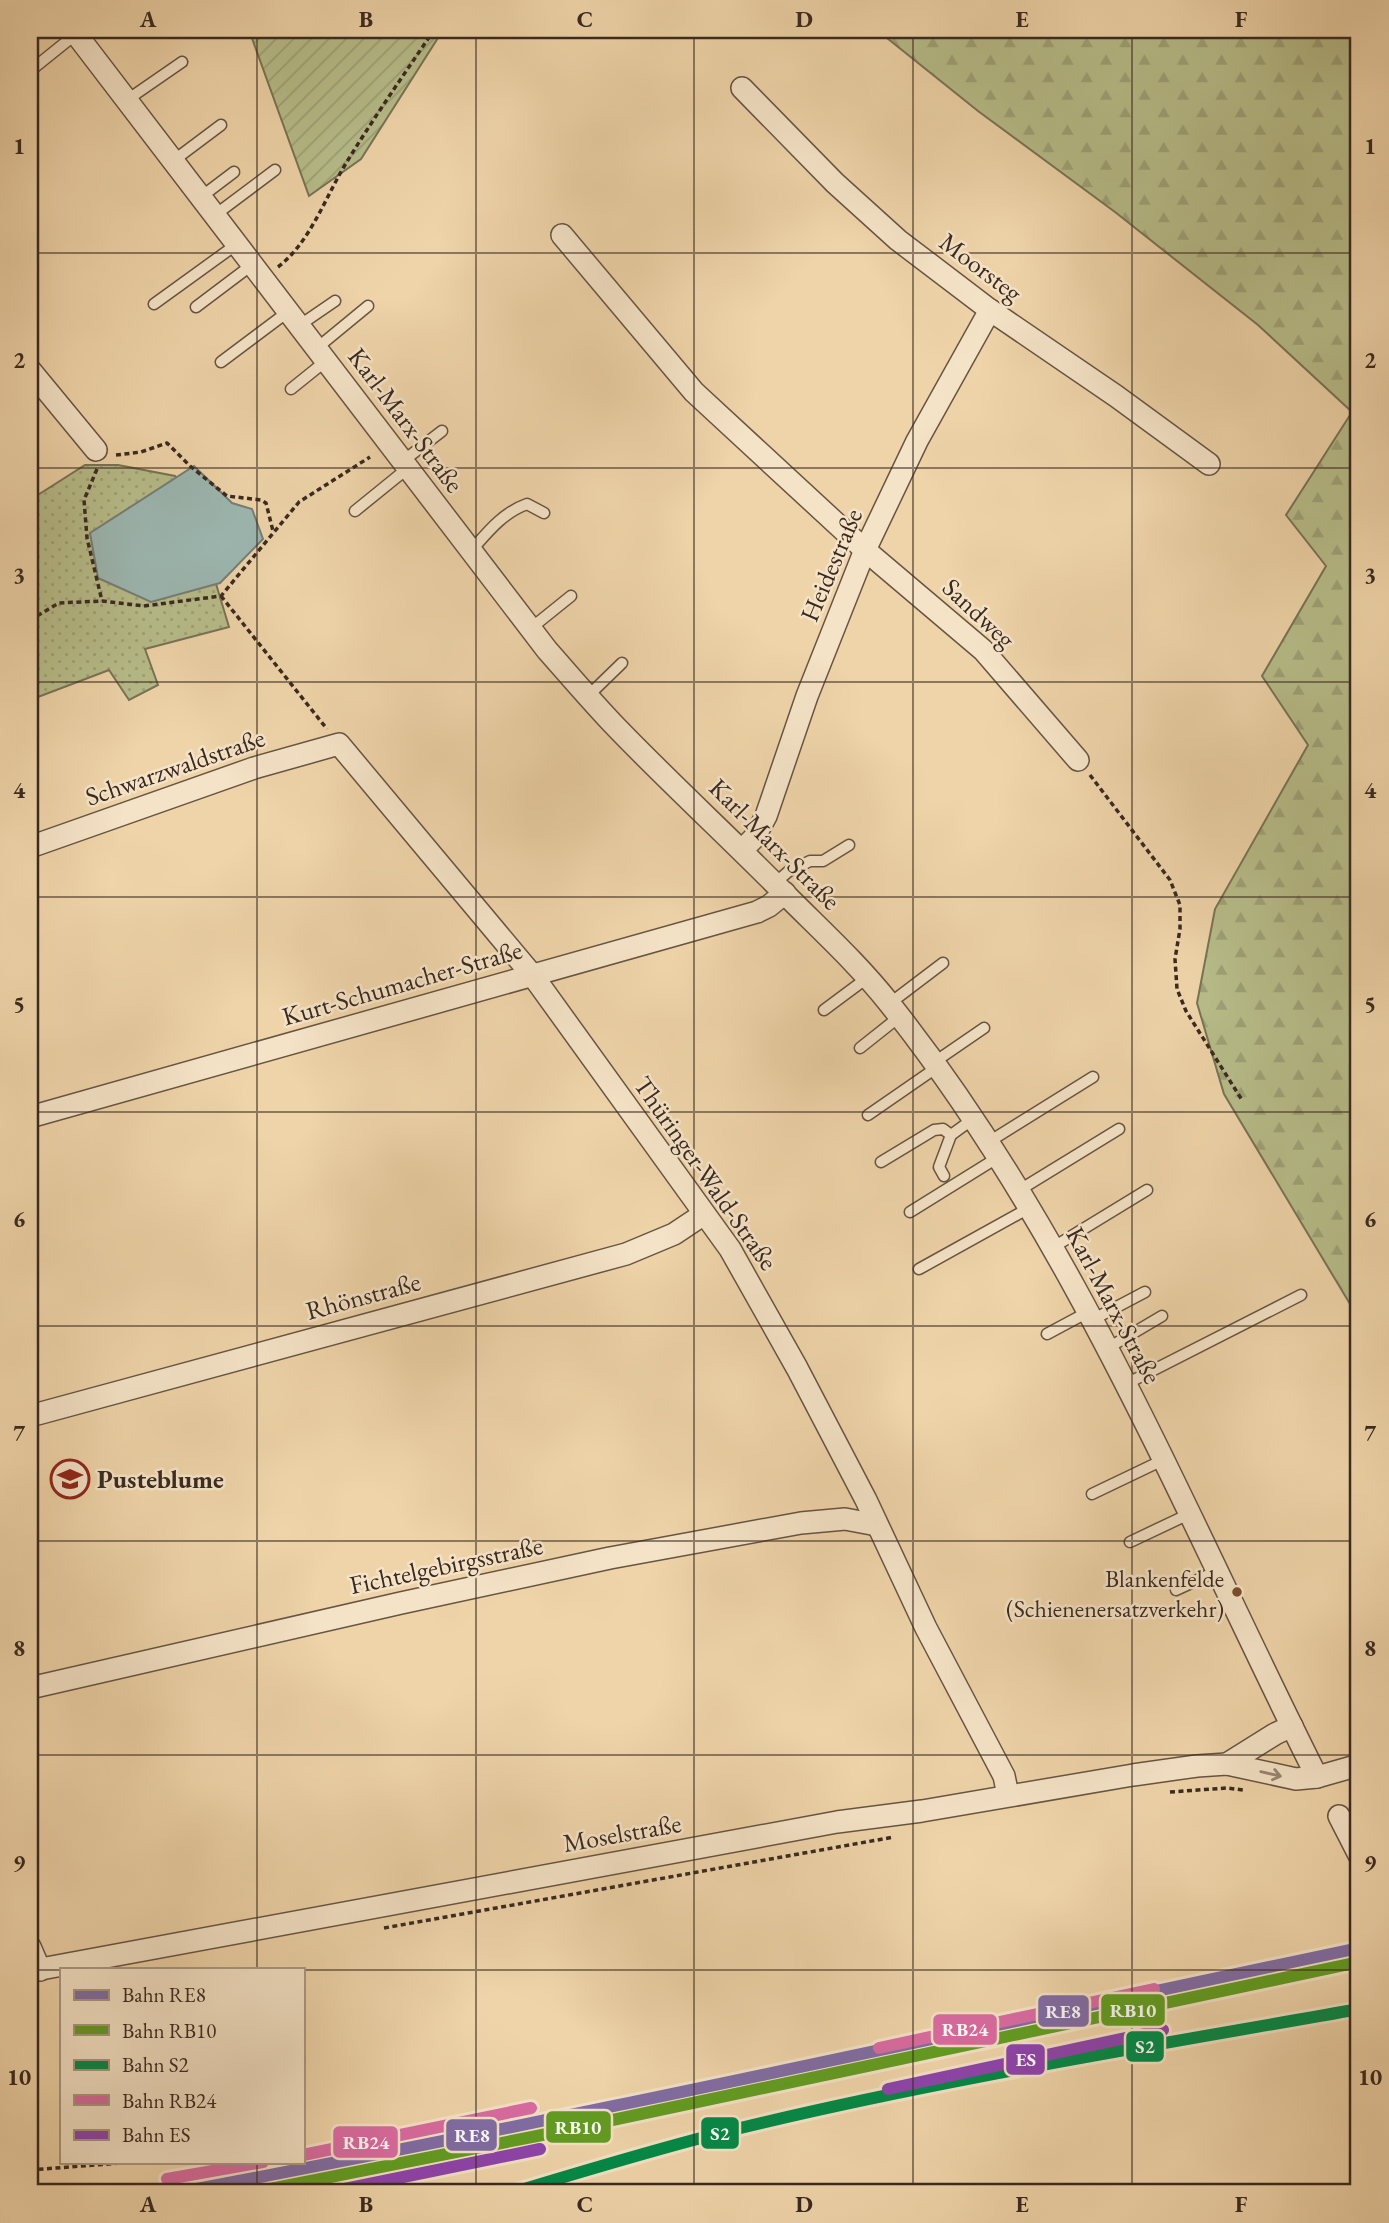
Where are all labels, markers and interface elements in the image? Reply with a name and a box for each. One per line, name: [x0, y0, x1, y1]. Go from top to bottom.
text: A: [139, 4, 157, 34]
text: B: [359, 4, 373, 34]
text: C: [577, 4, 593, 34]
text: D: [795, 4, 813, 34]
text: E: [1015, 4, 1029, 34]
text: F: [1235, 4, 1248, 34]
text: 1: [13, 131, 25, 161]
text: 1: [1364, 131, 1376, 161]
street label: Moorsteg: [933, 225, 1030, 310]
street label: Karl-Marx-Straße: [340, 341, 472, 499]
text: 2: [13, 345, 25, 375]
text: 2: [1364, 345, 1376, 375]
street label: Heidestraße: [792, 503, 870, 627]
text: 3: [13, 560, 25, 590]
text: 3: [1364, 560, 1376, 590]
street label: Sandweg: [935, 571, 1023, 656]
street label: Schwarzwaldstraße: [81, 720, 269, 814]
street label: Karl-Marx-Straße: [702, 771, 848, 917]
text: 4: [13, 775, 26, 805]
text: 4: [1364, 775, 1377, 805]
street label: Kurt-Schumacher-Straße: [278, 932, 526, 1034]
text: 5: [13, 989, 25, 1019]
text: 5: [1364, 989, 1376, 1019]
street label: Thüringer-Wald-Straße: [626, 1069, 786, 1277]
text: 6: [13, 1204, 25, 1234]
text: 6: [1364, 1204, 1376, 1234]
street label: Karl-Marx-Straße: [1058, 1221, 1170, 1389]
street label: Rhönstraße: [302, 1264, 424, 1328]
text: 7: [13, 1418, 26, 1448]
text: 7: [1364, 1418, 1377, 1448]
school or university icon: Pusteblume: [49, 1458, 91, 1500]
place label: Pusteblume: [97, 1462, 224, 1496]
street label: Fichtelgebirgsstraße: [346, 1528, 546, 1602]
place label: Blankenfelde (Schienenersatzverkehr): [1006, 1563, 1224, 1624]
marker: Blankenfelde (Schienenersatzverkehr): [1230, 1585, 1244, 1599]
text: 8: [13, 1633, 25, 1663]
text: 8: [1364, 1633, 1376, 1663]
one-way arrow: [1260, 1769, 1282, 1782]
street label: Moselstraße: [560, 1806, 684, 1860]
text: 9: [13, 1848, 25, 1878]
text: 9: [1364, 1848, 1376, 1878]
legend: [60, 1968, 304, 2164]
text: Bahn RE8: [122, 1981, 206, 2008]
line badge: RB10: [1100, 1993, 1166, 2027]
line badge: RE8: [1037, 1994, 1090, 2028]
text: RB10: [1110, 1998, 1156, 2023]
text: RE8: [1045, 1999, 1081, 2024]
line badge: RB24: [932, 2013, 998, 2046]
text: Bahn RB10: [122, 2017, 216, 2044]
text: RB24: [942, 2017, 989, 2042]
line badge: S2: [1125, 2030, 1165, 2063]
text: S2: [1135, 2034, 1155, 2059]
line badge: ES: [1005, 2043, 1046, 2076]
text: ES: [1016, 2047, 1036, 2072]
text: Bahn S2: [122, 2051, 189, 2078]
text: 10: [7, 2062, 31, 2092]
text: 10: [1358, 2062, 1382, 2092]
text: Bahn RB24: [122, 2087, 217, 2114]
line badge: RB10: [545, 2110, 612, 2144]
text: RB10: [555, 2115, 601, 2140]
line badge: S2: [700, 2116, 740, 2150]
line badge: RE8: [445, 2118, 498, 2152]
text: Bahn ES: [122, 2121, 190, 2148]
text: S2: [710, 2121, 730, 2146]
text: RE8: [454, 2123, 490, 2148]
line badge: RB24: [332, 2125, 399, 2159]
text: RB24: [343, 2130, 390, 2155]
text: A: [139, 2189, 157, 2219]
text: B: [359, 2189, 373, 2219]
text: C: [577, 2189, 593, 2219]
text: D: [795, 2189, 813, 2219]
text: E: [1015, 2189, 1029, 2219]
text: F: [1235, 2189, 1248, 2219]

